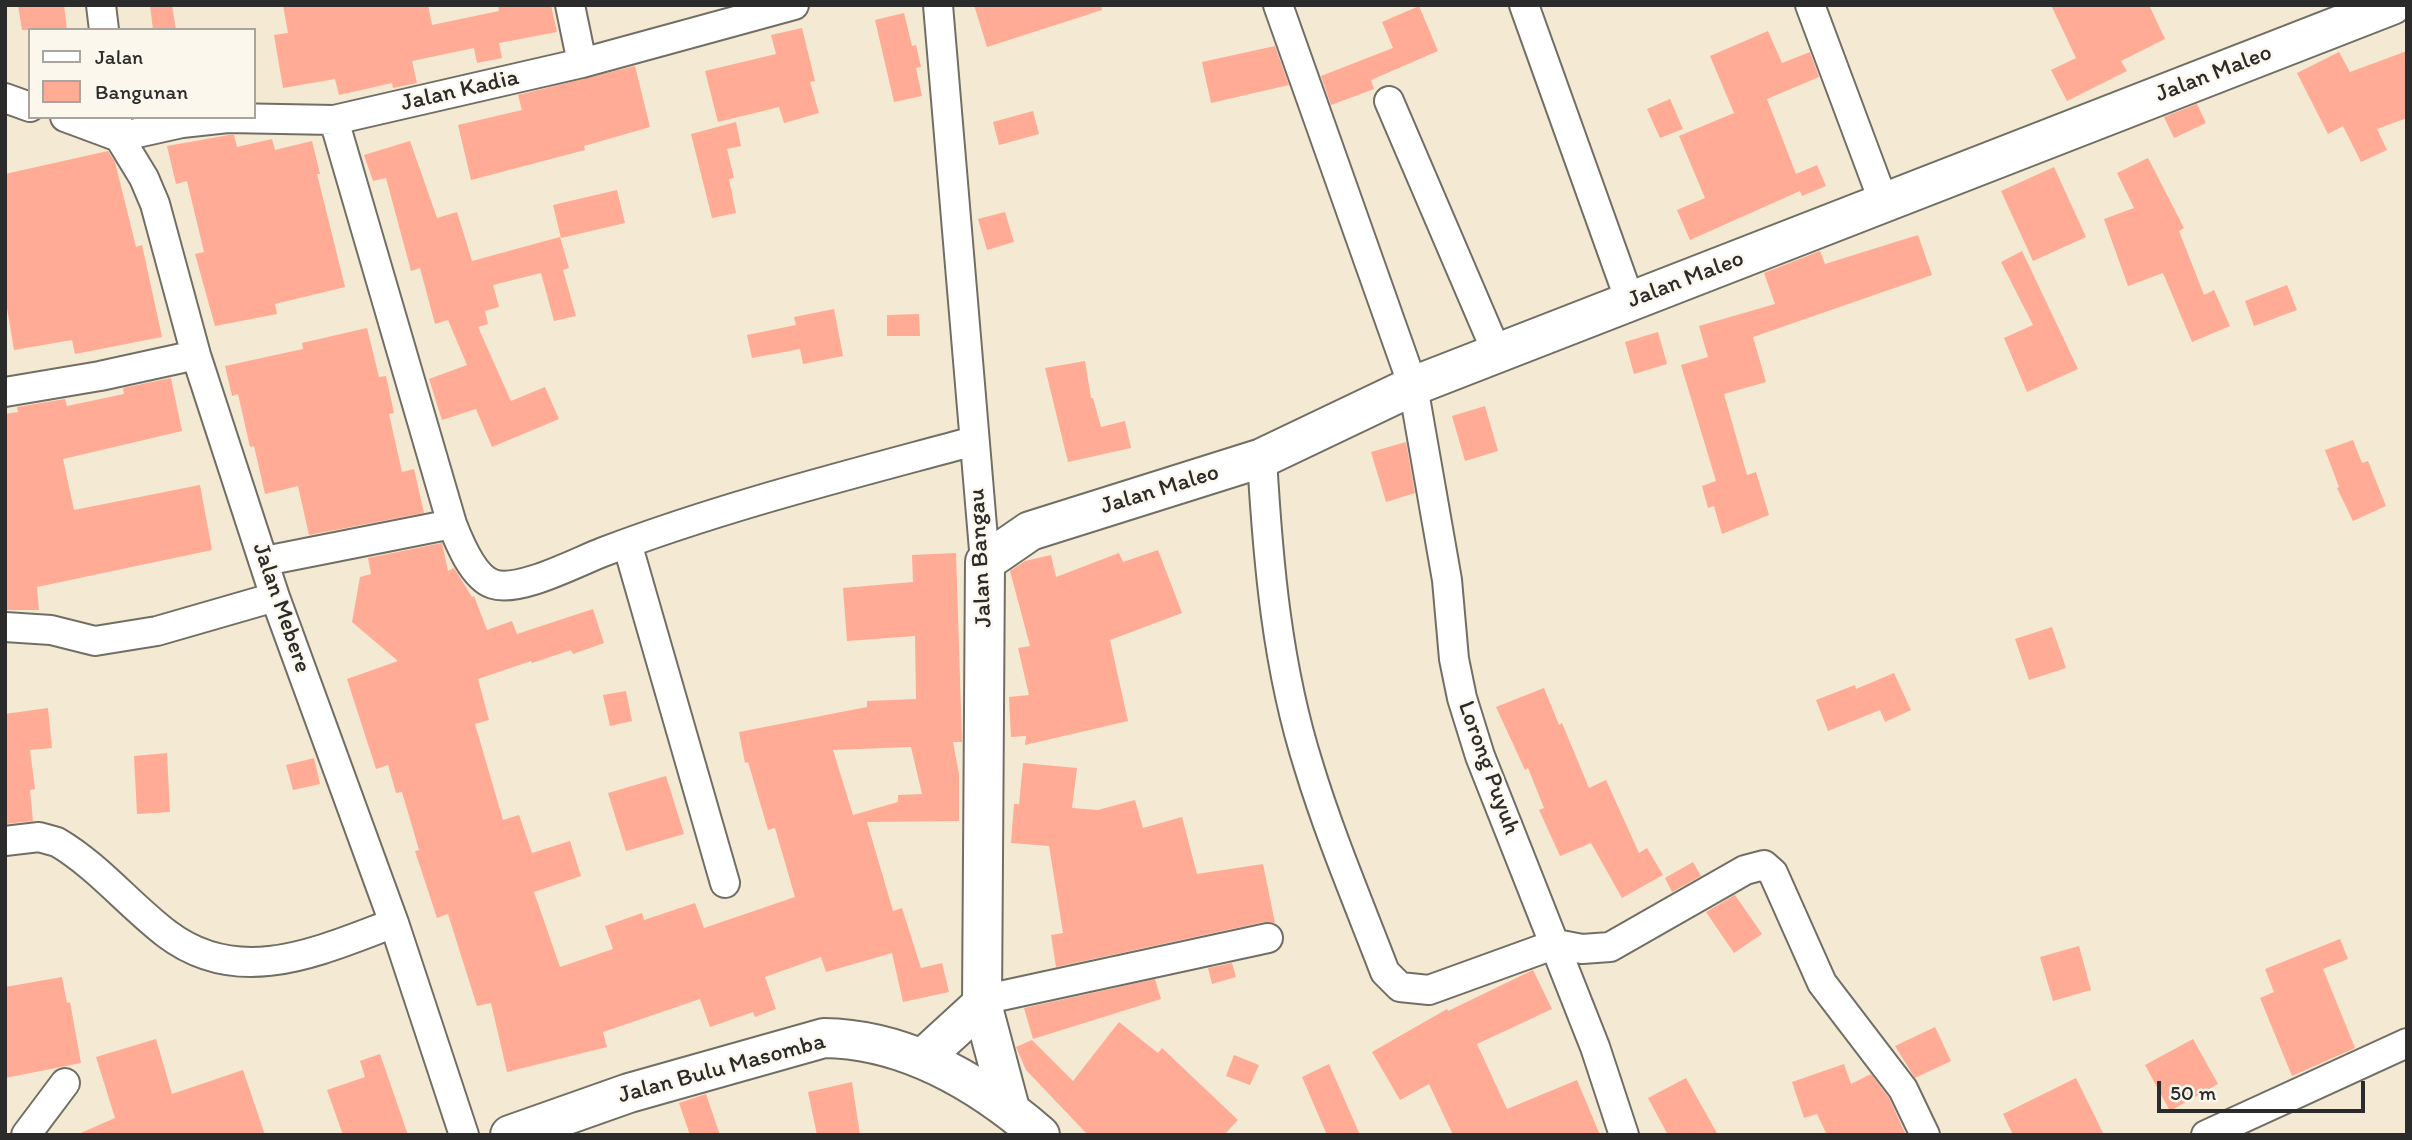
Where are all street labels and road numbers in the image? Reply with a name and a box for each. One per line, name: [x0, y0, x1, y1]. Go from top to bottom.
street label: Jalan Maleo: [2152, 39, 2276, 109]
street label: Jalan Kadia: [398, 63, 522, 119]
street label: Jalan Maleo: [1624, 245, 1748, 315]
street label: Jalan Maleo: [1097, 458, 1223, 522]
street label: Jalan Bangau: [963, 488, 999, 628]
street label: Jalan Mebere: [245, 539, 317, 677]
street label: Lorong Puyuh: [1451, 697, 1525, 839]
street label: Jalan Bulu Masomba: [615, 1028, 829, 1110]

